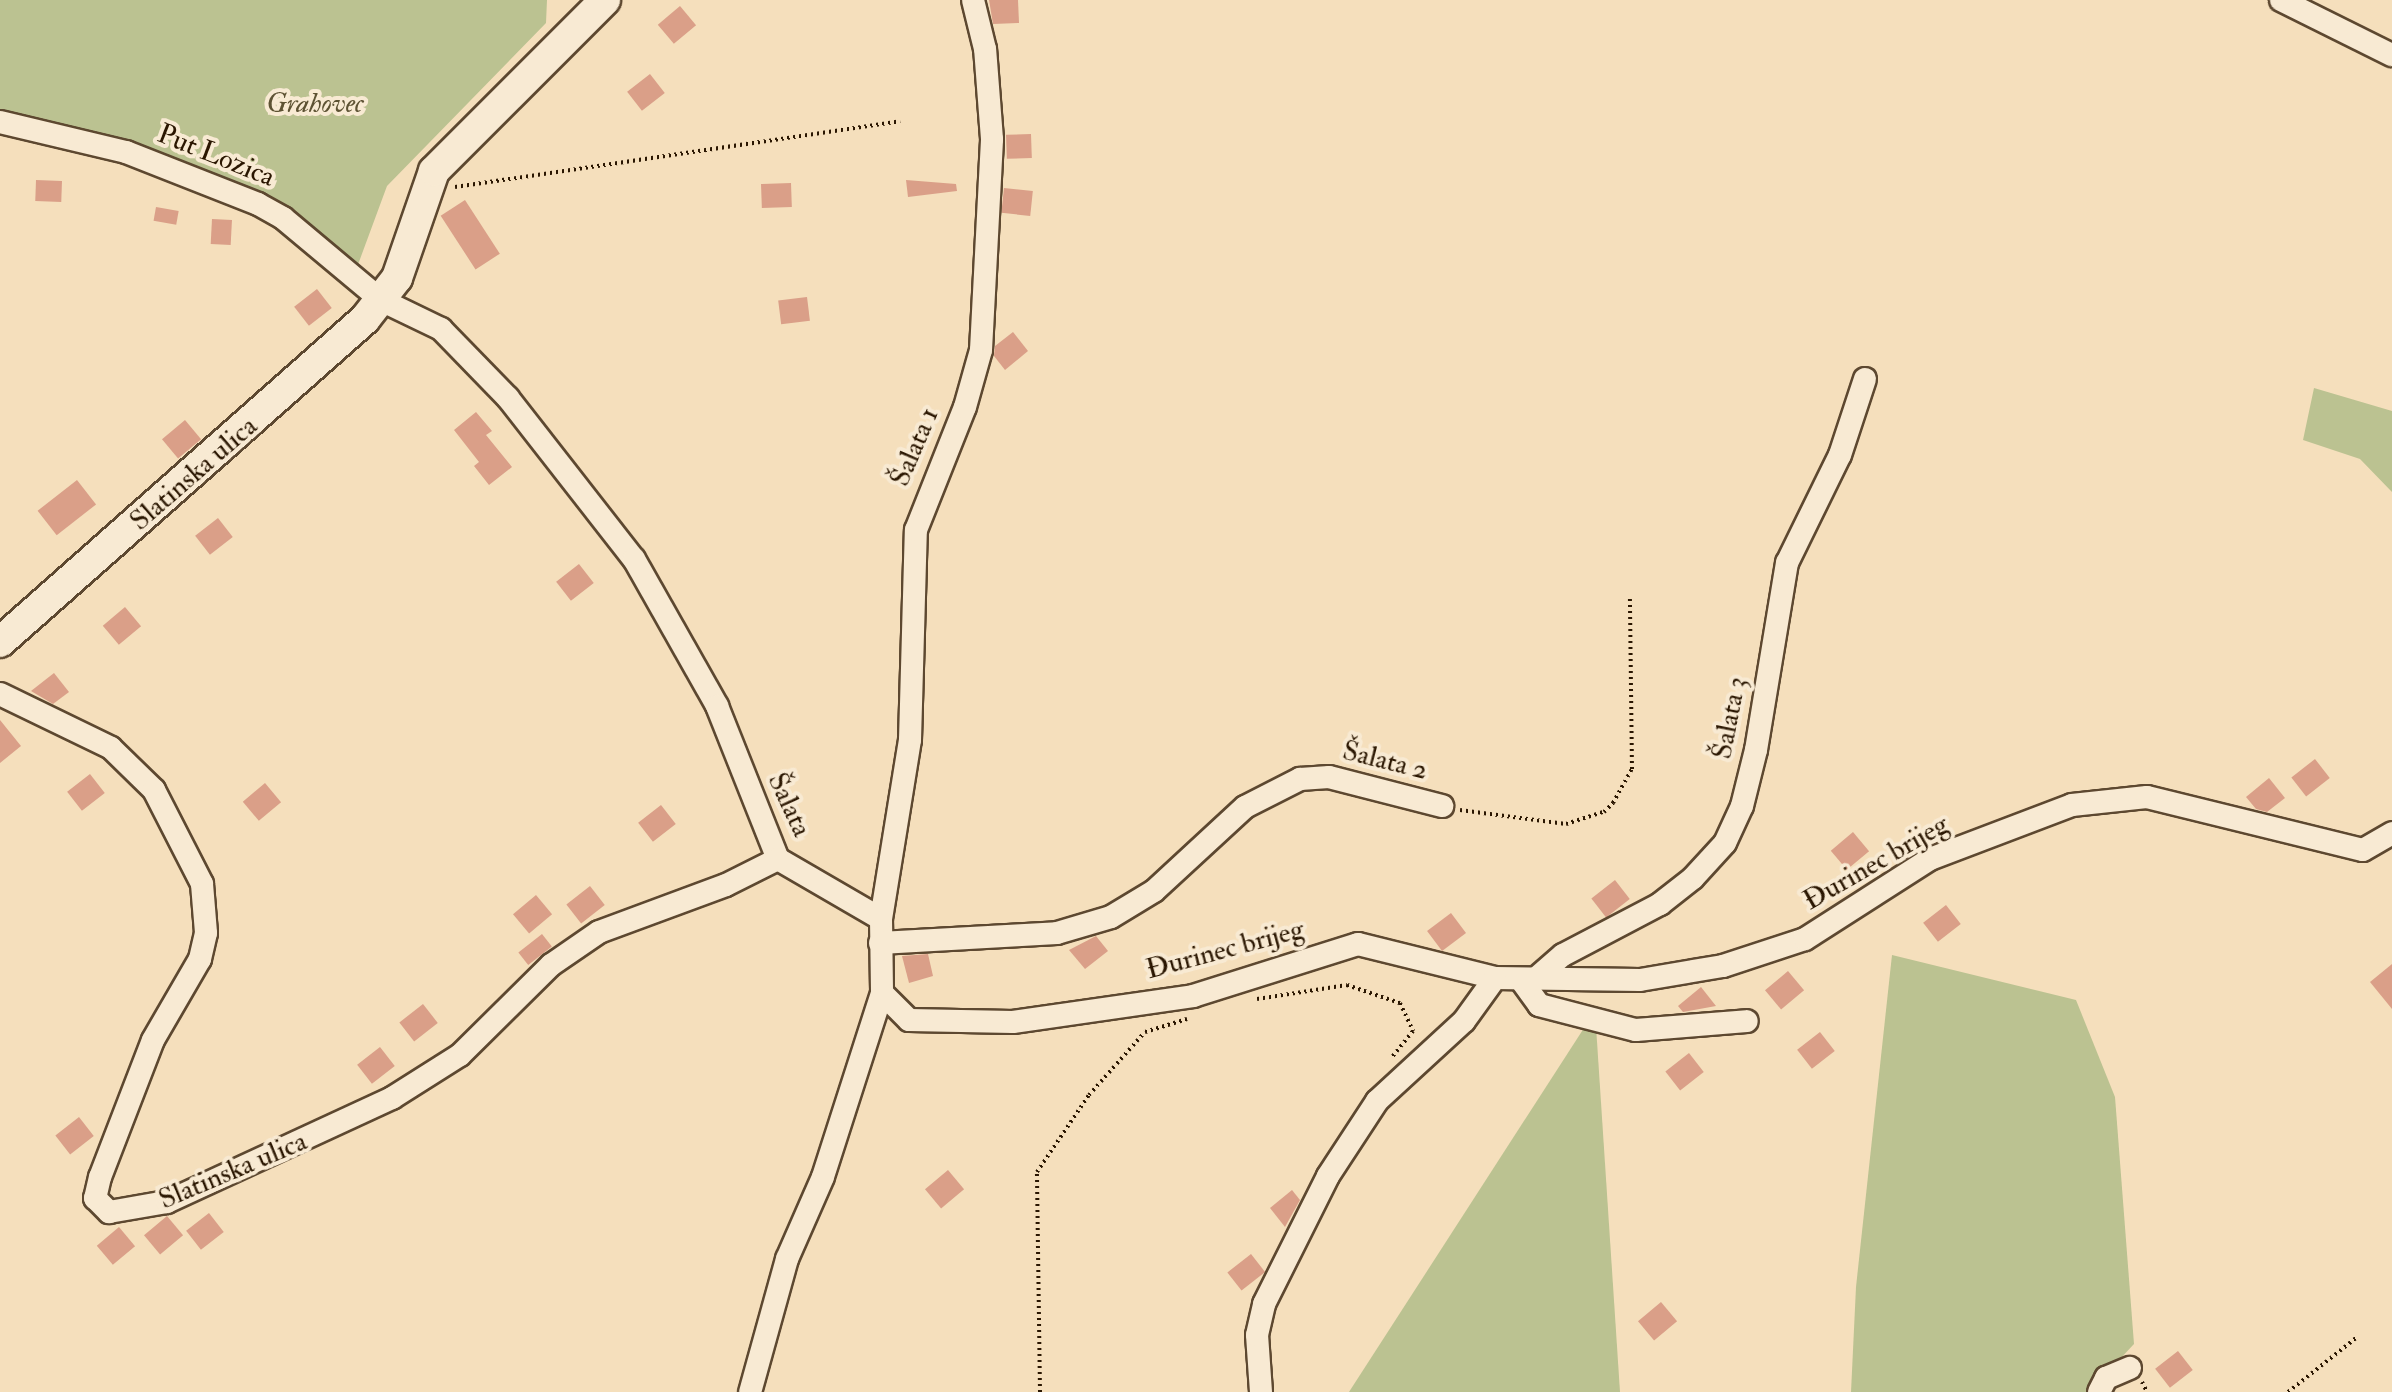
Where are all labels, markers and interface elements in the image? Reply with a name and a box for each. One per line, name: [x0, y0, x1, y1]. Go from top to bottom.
park label: Grahovec: [266, 87, 364, 121]
street label: Put Lozica: [153, 117, 279, 195]
street label: Šalata 1: [883, 403, 947, 491]
street label: Slatinska ulica: [124, 410, 264, 538]
street label: Šalata 3: [1706, 674, 1754, 762]
street label: Šalata 2: [1339, 734, 1431, 788]
street label: Šalata: [760, 768, 818, 842]
street label: Đurinec brijeg: [1797, 808, 1955, 918]
street label: Đurinec brijeg: [1142, 913, 1308, 987]
street label: Slatinska ulica: [154, 1125, 312, 1217]

